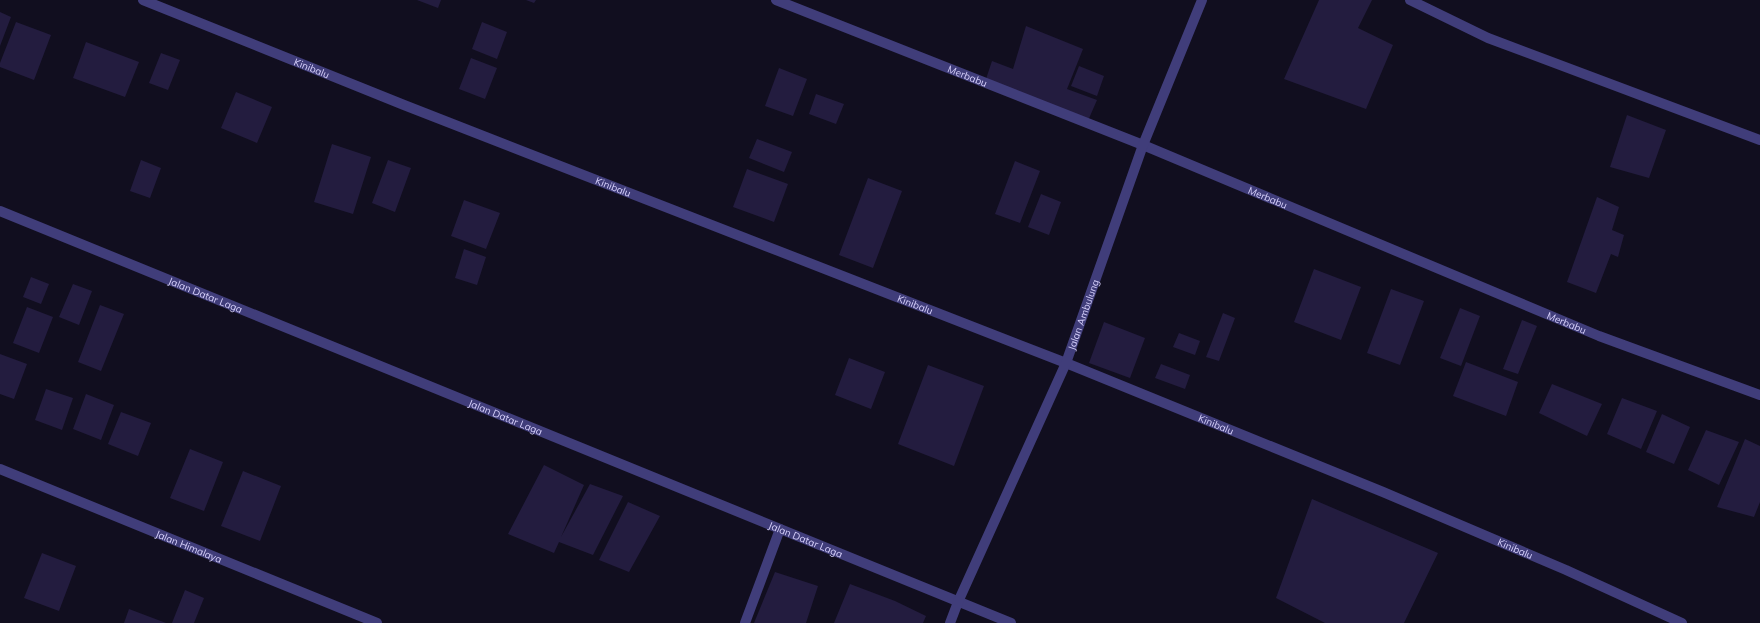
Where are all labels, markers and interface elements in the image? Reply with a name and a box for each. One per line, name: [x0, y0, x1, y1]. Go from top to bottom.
street label: Kinibalu: [292, 55, 332, 81]
street label: Merbabu: [946, 62, 989, 89]
street label: Kinibalu: [594, 174, 633, 199]
street label: Merbabu: [1246, 183, 1290, 211]
street label: Jalan Datar Laga: [167, 274, 245, 316]
street label: Jalan Ambulung: [1065, 278, 1102, 352]
street label: Kinibalu: [896, 291, 935, 317]
street label: Merbabu: [1545, 308, 1588, 336]
street label: Jalan Datar Laga: [467, 396, 545, 438]
street label: Kinibalu: [1197, 411, 1236, 437]
street label: Jalan Datar Laga: [767, 518, 845, 560]
street label: Jalan Himalaya: [154, 527, 224, 566]
street label: Kinibalu: [1496, 535, 1535, 562]

